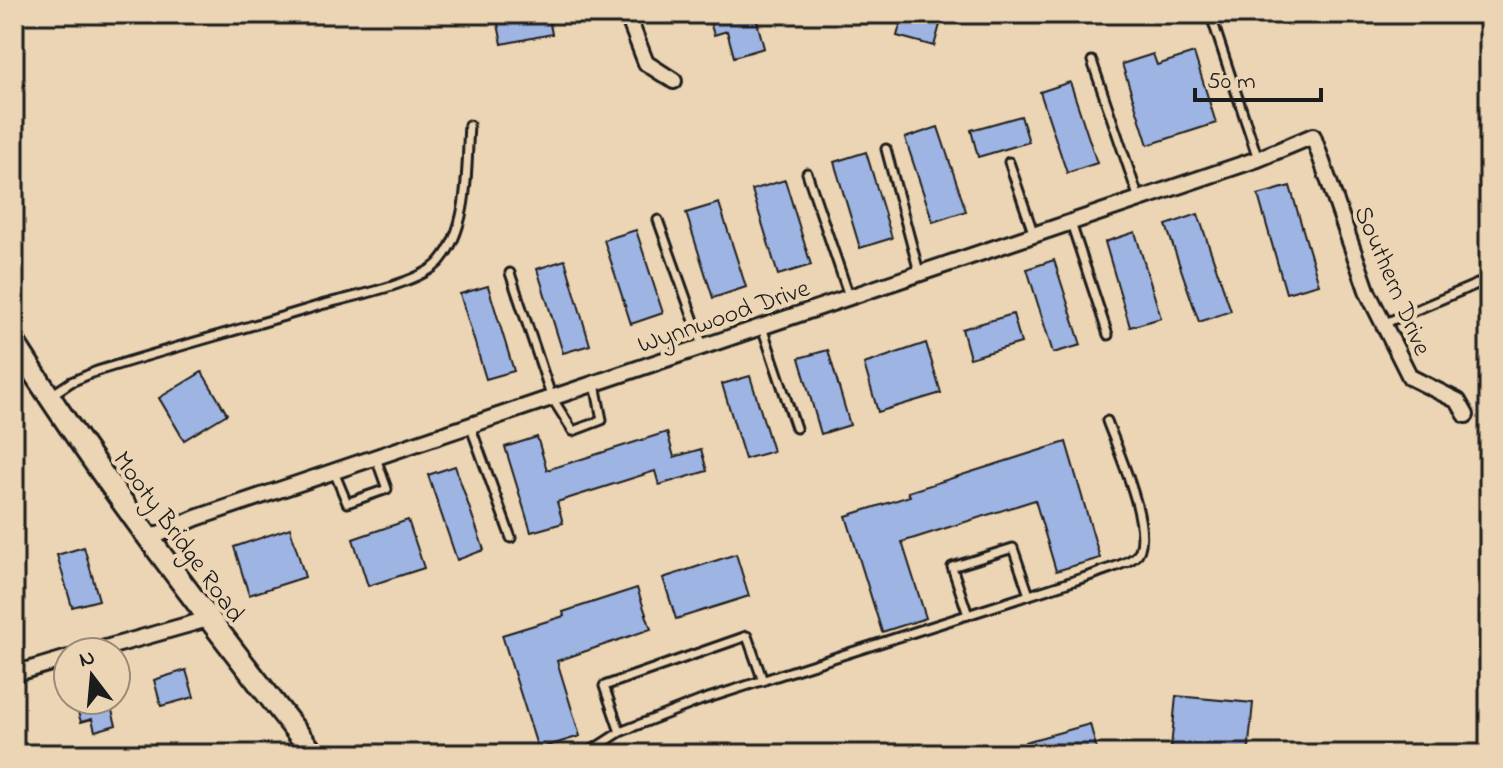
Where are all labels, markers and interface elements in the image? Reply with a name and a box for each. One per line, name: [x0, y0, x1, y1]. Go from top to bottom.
scale bar: [1195, 52, 1321, 102]
text: 50 m: [1207, 65, 1256, 100]
street label: Southern Drive: [1343, 200, 1440, 362]
street label: Wynnwood Drive: [633, 271, 815, 365]
street label: Mooty Bridge Road: [102, 444, 253, 632]
north arrow: [52, 636, 132, 716]
text: N: [76, 642, 99, 677]

